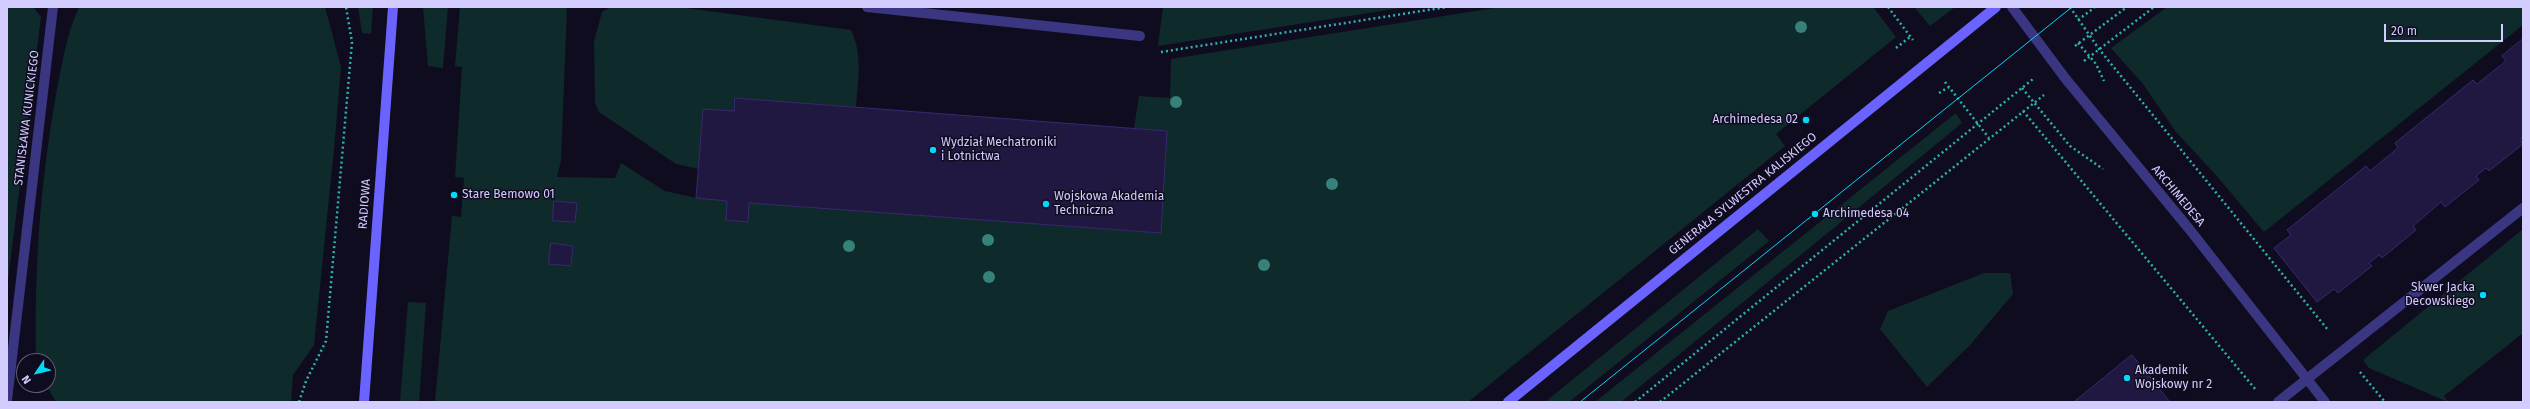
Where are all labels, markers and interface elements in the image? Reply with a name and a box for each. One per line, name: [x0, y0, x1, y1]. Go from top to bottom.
scale bar: [2386, 16, 2505, 42]
text: 20 m: [2391, 24, 2417, 38]
street label: STANISŁAWA KUNICKIEGO: [12, 50, 42, 186]
place label: Archimedesa 02: [1712, 113, 1798, 127]
marker: Archimedesa 02: [1801, 115, 1811, 125]
street label: GENERAŁA SYLWESTRA KALISKIEGO: [1666, 130, 1820, 258]
place label: Wydział Mechatroniki i Lotnictwa: [941, 136, 1057, 164]
marker: Wydział Mechatroniki i Lotnictwa: [928, 145, 938, 155]
street label: ARCHIMEDESA: [2148, 162, 2208, 230]
street label: RADIOWA: [356, 178, 374, 230]
place label: Stare Bemowo 01: [462, 188, 555, 202]
marker: Stare Bemowo 01: [449, 190, 459, 200]
place label: Wojskowa Akademia Techniczna: [1054, 190, 1164, 218]
marker: Wojskowa Akademia Techniczna: [1041, 199, 1051, 209]
place label: Archimedesa 04: [1823, 207, 1909, 221]
marker: Archimedesa 04: [1810, 209, 1820, 219]
place label: Skwer Jacka Decowskiego: [2405, 281, 2475, 309]
marker: Skwer Jacka Decowskiego: [2478, 290, 2488, 300]
north arrow: [16, 353, 56, 393]
place label: Akademik Wojskowy nr 2: [2135, 364, 2212, 392]
text: N: [19, 373, 34, 386]
marker: Akademik Wojskowy nr 2: [2122, 373, 2132, 383]

